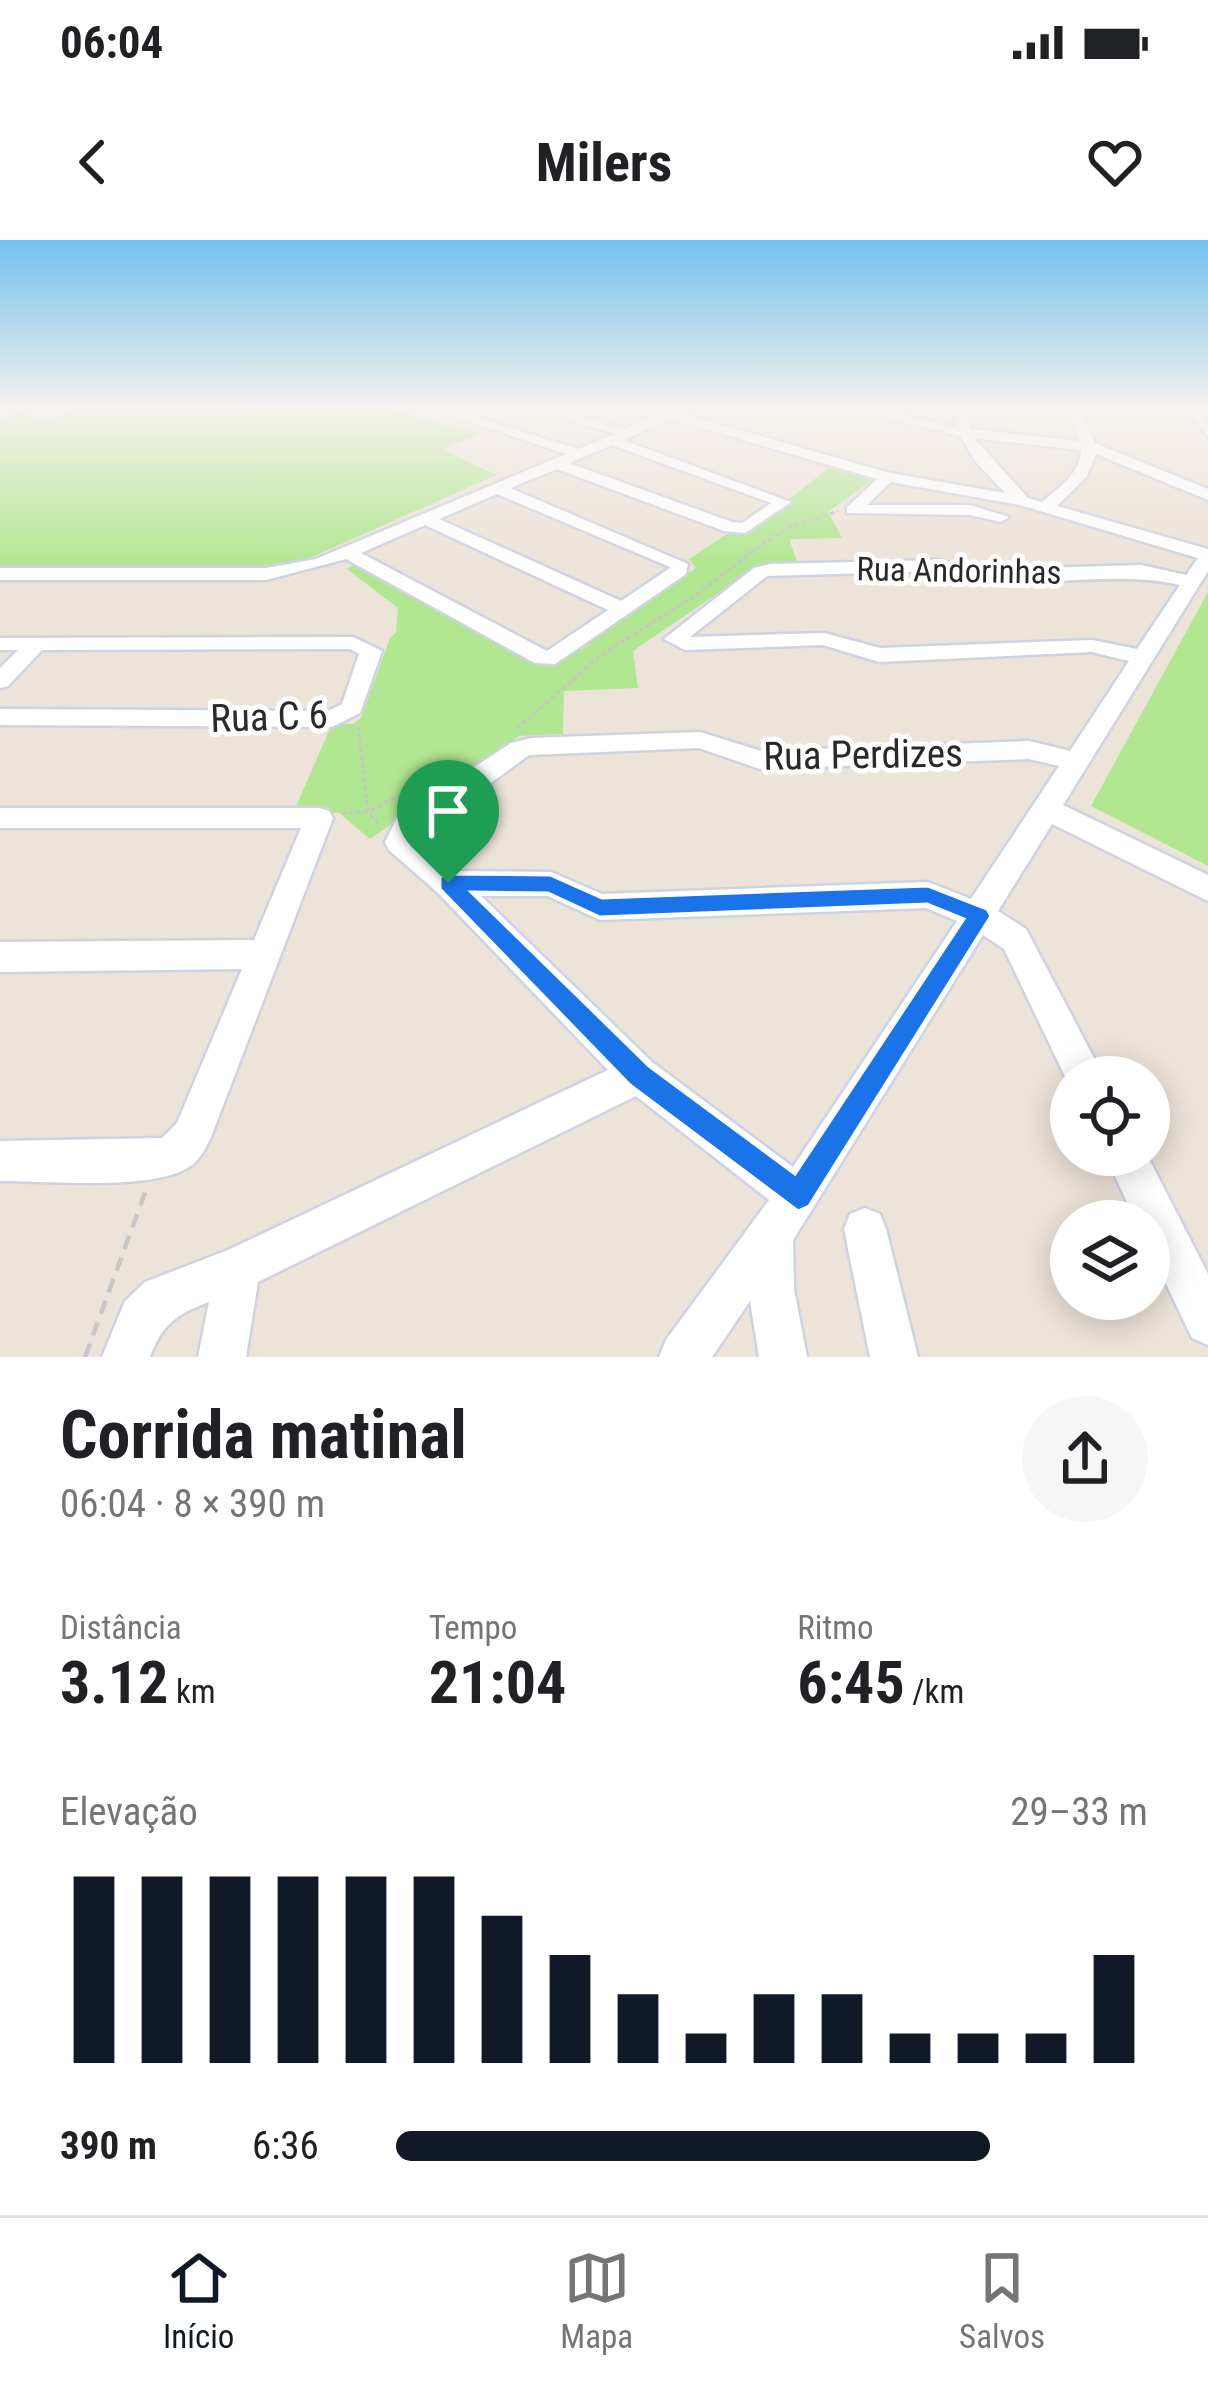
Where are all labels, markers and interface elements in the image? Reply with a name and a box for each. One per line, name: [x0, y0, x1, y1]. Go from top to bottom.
text: 06:04: [60, 16, 163, 69]
icon: back: [60, 129, 126, 195]
icon: heart: [1082, 129, 1148, 195]
text: Milers: [536, 131, 672, 194]
street label: Rua Andorinhas: [856, 549, 1062, 592]
street label: Rua C 6: [210, 692, 329, 742]
street label: Rua Perdizes: [763, 730, 963, 780]
pin: [397, 760, 499, 883]
icon: arrive: [415, 778, 481, 844]
map controls: [1050, 1056, 1170, 1320]
button: locate: [1050, 1056, 1170, 1176]
button: layers: [1050, 1200, 1170, 1320]
button: share: [1022, 1396, 1148, 1522]
text: Corrida matinal: [60, 1397, 467, 1474]
text: 06:04 · 8 × 390 m: [60, 1481, 325, 1527]
text: Distância: [60, 1608, 182, 1647]
text: Tempo: [429, 1608, 517, 1647]
text: Ritmo: [797, 1608, 874, 1647]
text: 3.12: [60, 1647, 168, 1718]
text: 21:04: [429, 1647, 566, 1718]
text: 6:45: [797, 1647, 905, 1718]
text: km: [168, 1672, 216, 1711]
text: /km: [905, 1672, 964, 1711]
text: Elevação: [60, 1789, 198, 1835]
text: 29–33 m: [1010, 1789, 1148, 1835]
text: 390 m: [60, 2123, 157, 2169]
text: 6:36: [252, 2123, 319, 2169]
tab: Início: [163, 2245, 234, 2356]
tab: Mapa: [560, 2245, 633, 2356]
tab: Salvos: [959, 2245, 1045, 2356]

